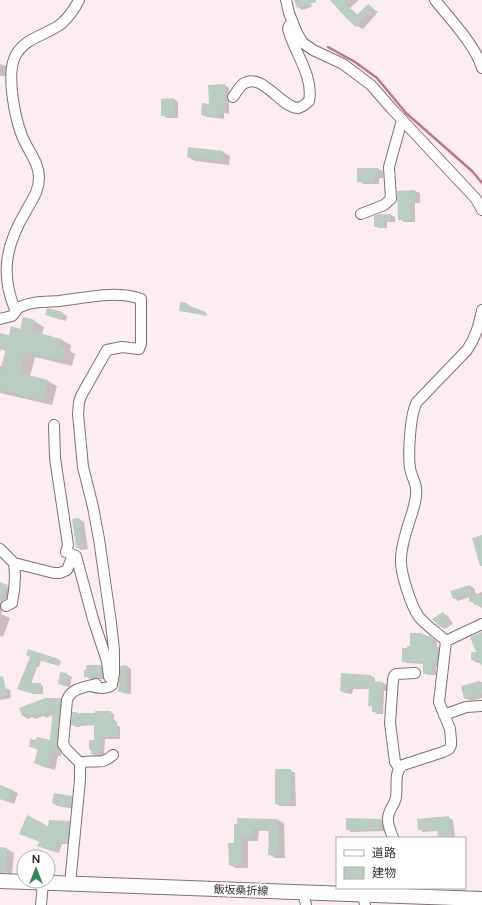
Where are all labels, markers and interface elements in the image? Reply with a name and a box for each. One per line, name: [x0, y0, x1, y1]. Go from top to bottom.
legend: [336, 837, 466, 889]
text: 道路: [372, 846, 396, 860]
north arrow: [16, 849, 56, 889]
text: N: [32, 853, 40, 866]
text: 建物: [372, 866, 396, 880]
street label: 飯坂桑折線: [213, 883, 269, 898]

